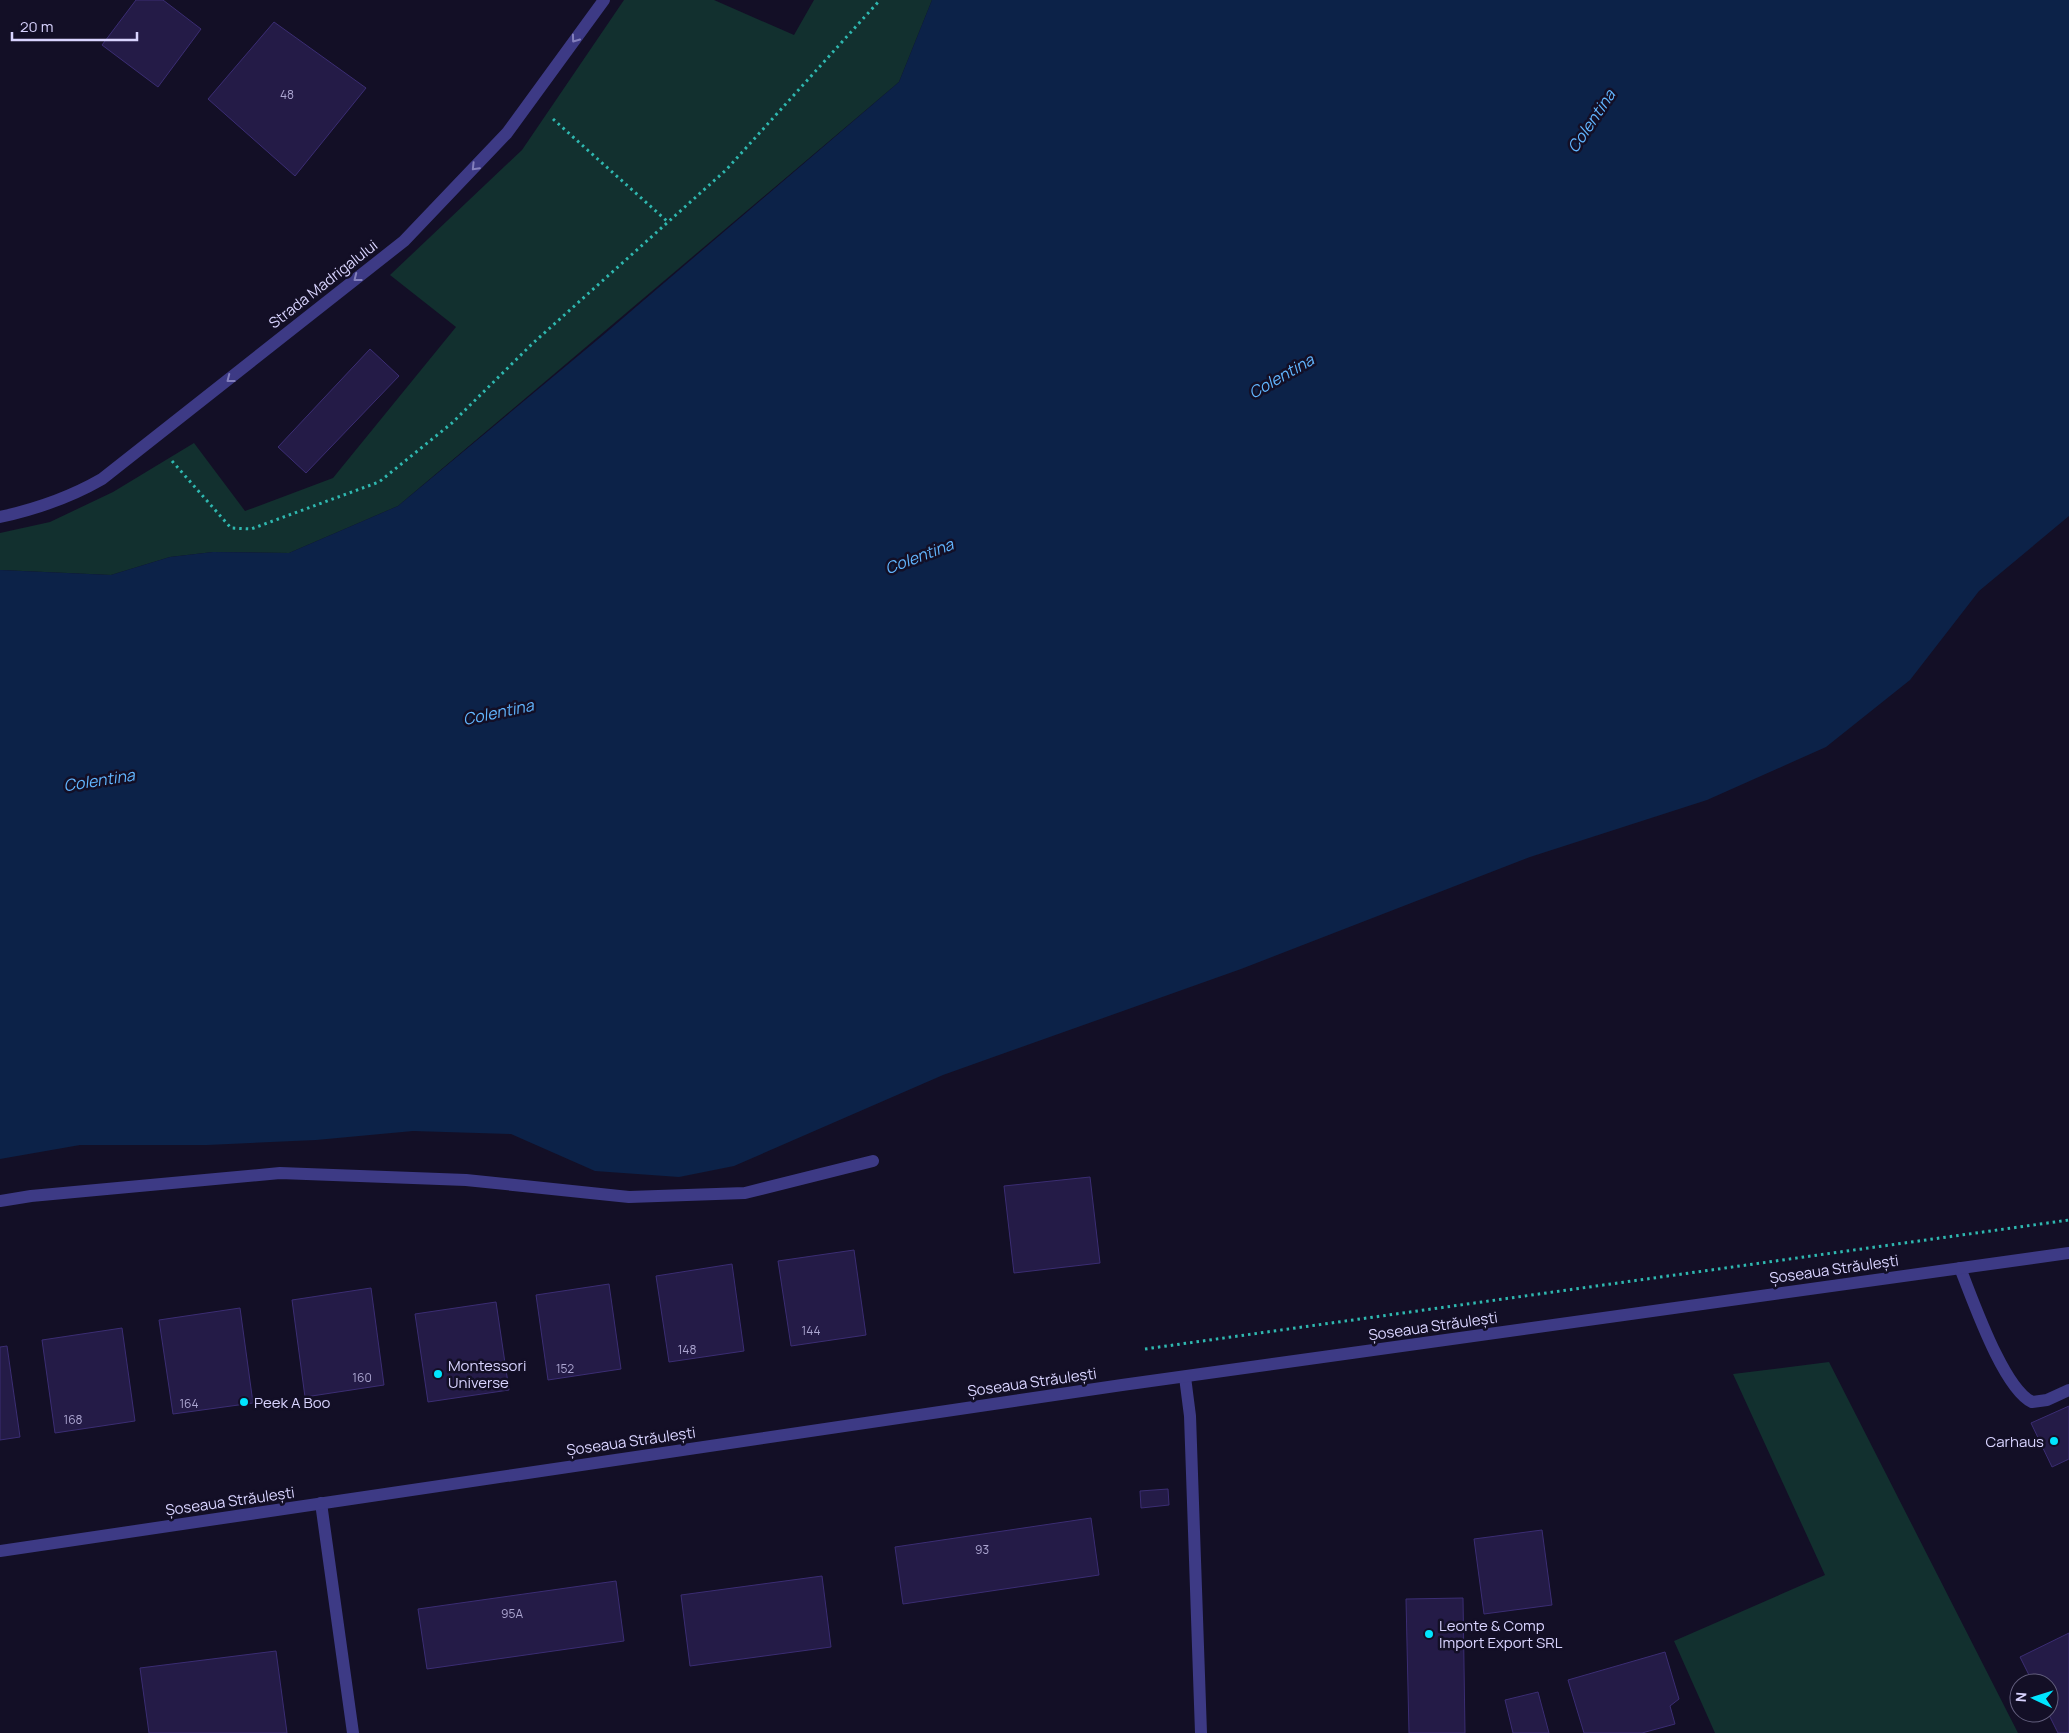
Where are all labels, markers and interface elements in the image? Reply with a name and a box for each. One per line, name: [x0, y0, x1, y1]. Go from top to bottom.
scale bar: [12, 10, 138, 42]
text: 20 m: [20, 16, 53, 37]
one-way arrow: [573, 33, 581, 42]
water label: Colentina: [1562, 84, 1621, 157]
house number: 48: [280, 86, 294, 103]
one-way arrow: [472, 161, 481, 170]
street label: Strada Madrigalului: [264, 235, 382, 333]
one-way arrow: [354, 273, 363, 281]
water label: Colentina: [1244, 348, 1319, 403]
one-way arrow: [226, 373, 235, 382]
water label: Colentina: [882, 532, 957, 579]
water label: Colentina: [461, 694, 536, 730]
water label: Colentina: [62, 763, 137, 796]
street label: Șoseaua Străulești: [1768, 1250, 1900, 1288]
street label: Șoseaua Străulești: [1367, 1307, 1499, 1345]
house number: 144: [802, 1322, 820, 1339]
house number: 148: [678, 1341, 696, 1358]
place label: Montessori Universe: [448, 1355, 526, 1393]
house number: 152: [556, 1360, 574, 1377]
street label: Șoseaua Străulești: [966, 1363, 1098, 1401]
marker: Montessori Universe: [432, 1368, 444, 1380]
house number: 160: [352, 1369, 372, 1386]
place label: Peek A Boo: [254, 1392, 331, 1413]
house number: 164: [179, 1395, 199, 1412]
marker: Peek A Boo: [238, 1396, 250, 1408]
house number: 168: [63, 1411, 83, 1428]
street label: Șoseaua Străulești: [565, 1422, 697, 1460]
place label: Carhaus: [1986, 1431, 2044, 1452]
marker: Carhaus: [2048, 1435, 2060, 1447]
street label: Șoseaua Străulești: [164, 1482, 296, 1520]
house number: 93: [975, 1541, 989, 1558]
house number: 95A: [501, 1605, 523, 1622]
place label: Leonte & Comp Import Export SRL: [1439, 1615, 1563, 1653]
marker: Leonte & Comp Import Export SRL: [1423, 1628, 1435, 1640]
north arrow: [2009, 1673, 2059, 1723]
text: N: [2011, 1691, 2030, 1703]

